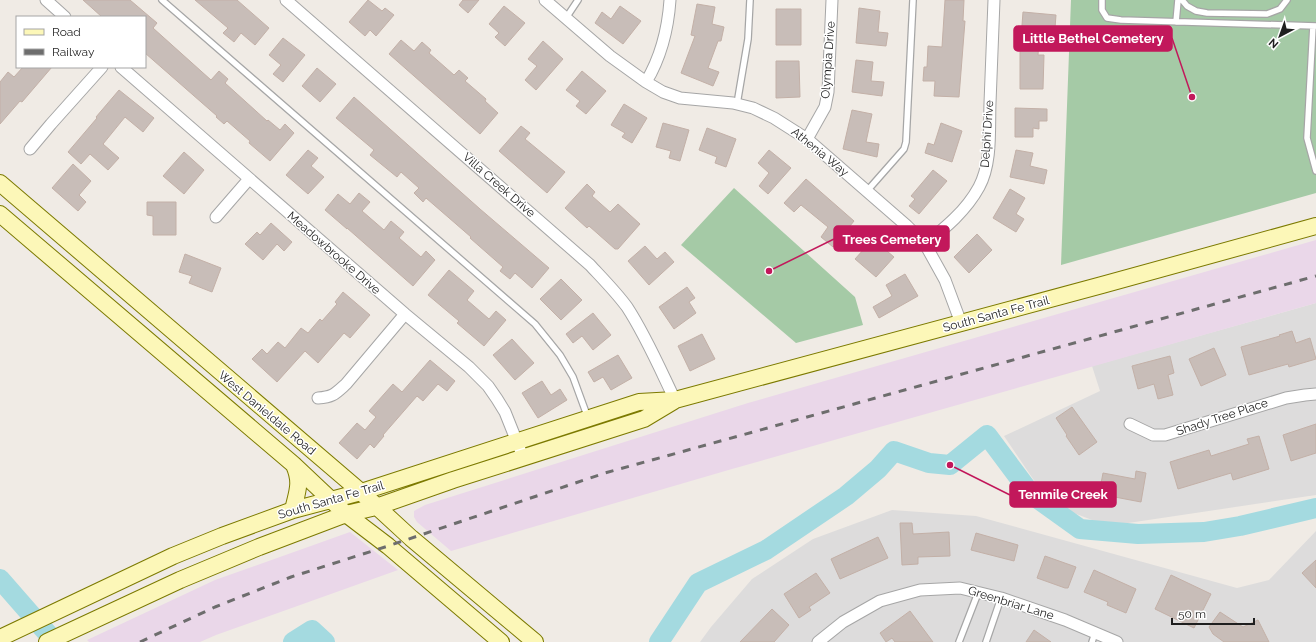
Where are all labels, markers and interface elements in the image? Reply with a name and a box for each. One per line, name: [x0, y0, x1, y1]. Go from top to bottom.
legend: [16, 16, 146, 68]
north arrow: [1260, 16, 1300, 56]
street label: Olympia Drive: [818, 21, 838, 99]
text: Road: [52, 25, 81, 39]
callout: Little Bethel Cemetery: [1014, 26, 1172, 51]
text: Little Bethel Cemetery: [1022, 31, 1164, 46]
text: N: [1266, 36, 1281, 51]
text: Railway: [52, 45, 95, 59]
street label: Delphi Drive: [978, 100, 996, 168]
street label: Athenia Way: [789, 125, 852, 180]
street label: Villa Creek Drive: [460, 150, 538, 220]
street label: Meadowbrooke Drive: [285, 209, 383, 297]
callout: Trees Cemetery: [834, 226, 949, 251]
text: Trees Cemetery: [843, 232, 941, 247]
street label: South Santa Fe Trail: [941, 293, 1051, 335]
street label: West Danieldale Road: [215, 368, 319, 458]
street label: Shady Tree Place: [1174, 396, 1270, 438]
street label: South Santa Fe Trail: [277, 478, 386, 522]
callout: Tenmile Creek: [1010, 482, 1116, 507]
text: Tenmile Creek: [1018, 487, 1109, 502]
street label: Greenbriar Lane: [966, 583, 1056, 623]
scale bar: [1172, 600, 1254, 626]
text: 50 m: [1178, 607, 1206, 621]

